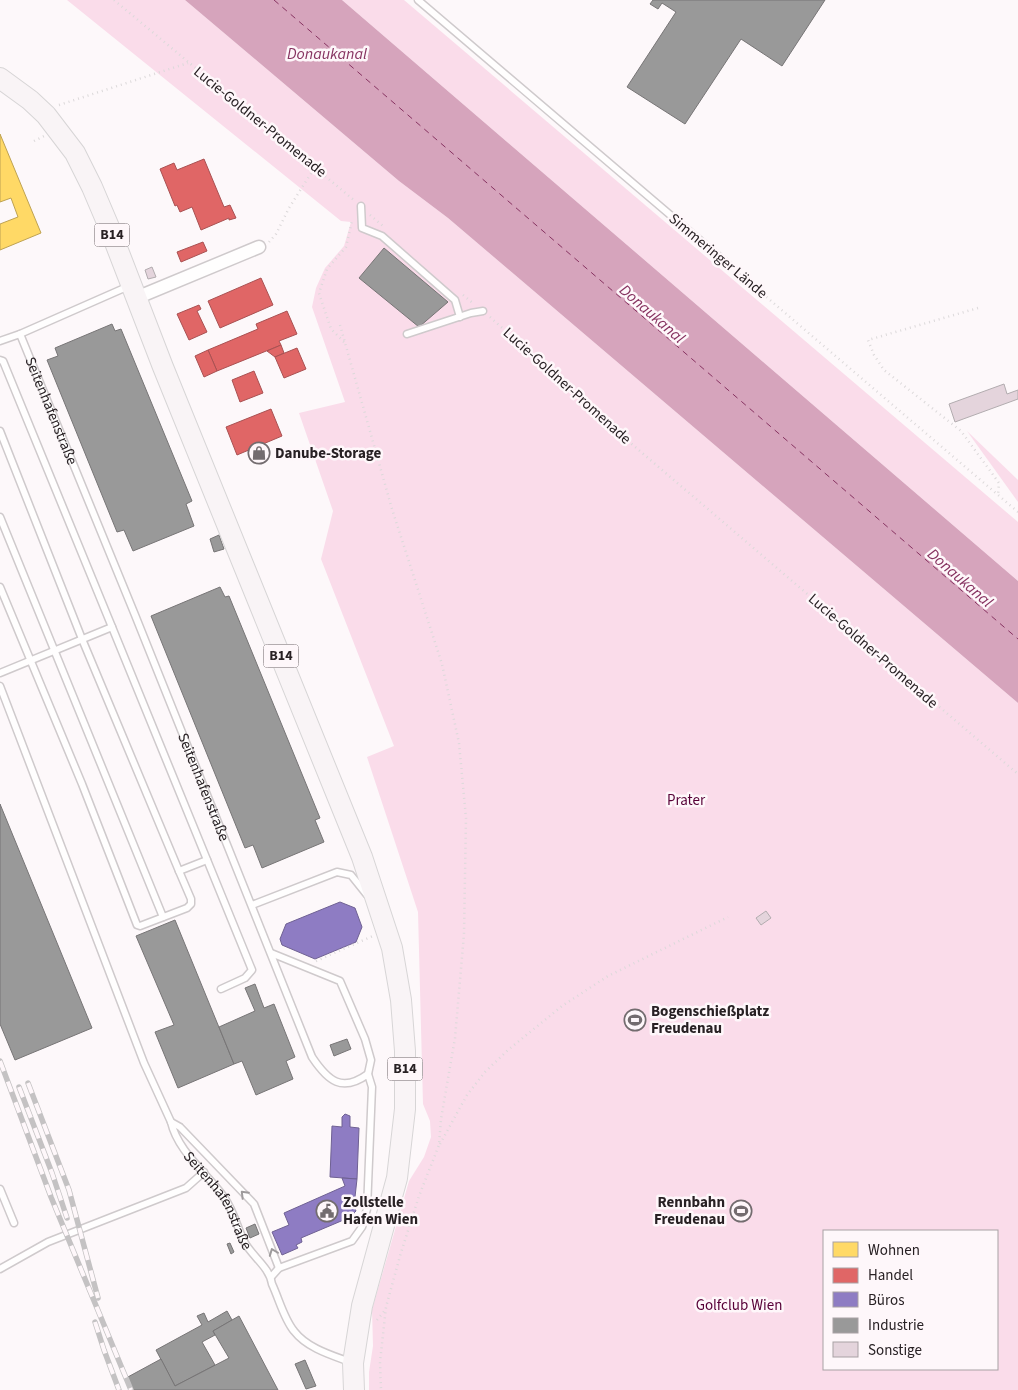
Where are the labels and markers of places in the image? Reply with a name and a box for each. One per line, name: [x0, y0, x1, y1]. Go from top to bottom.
shop icon: Danube-Storage: [247, 441, 271, 465]
place label: Danube-Storage: [275, 443, 382, 464]
place label: Bogenschießplatz Freudenau: [651, 1001, 769, 1039]
sports icon: Bogenschießplatz Freudenau: [623, 1008, 647, 1032]
place label: Zollstelle Hafen Wien: [343, 1192, 418, 1230]
place label: Rennbahn Freudenau: [654, 1192, 725, 1230]
public building icon: Zollstelle Hafen Wien: [315, 1199, 339, 1223]
sports icon: Rennbahn Freudenau: [729, 1199, 753, 1223]

